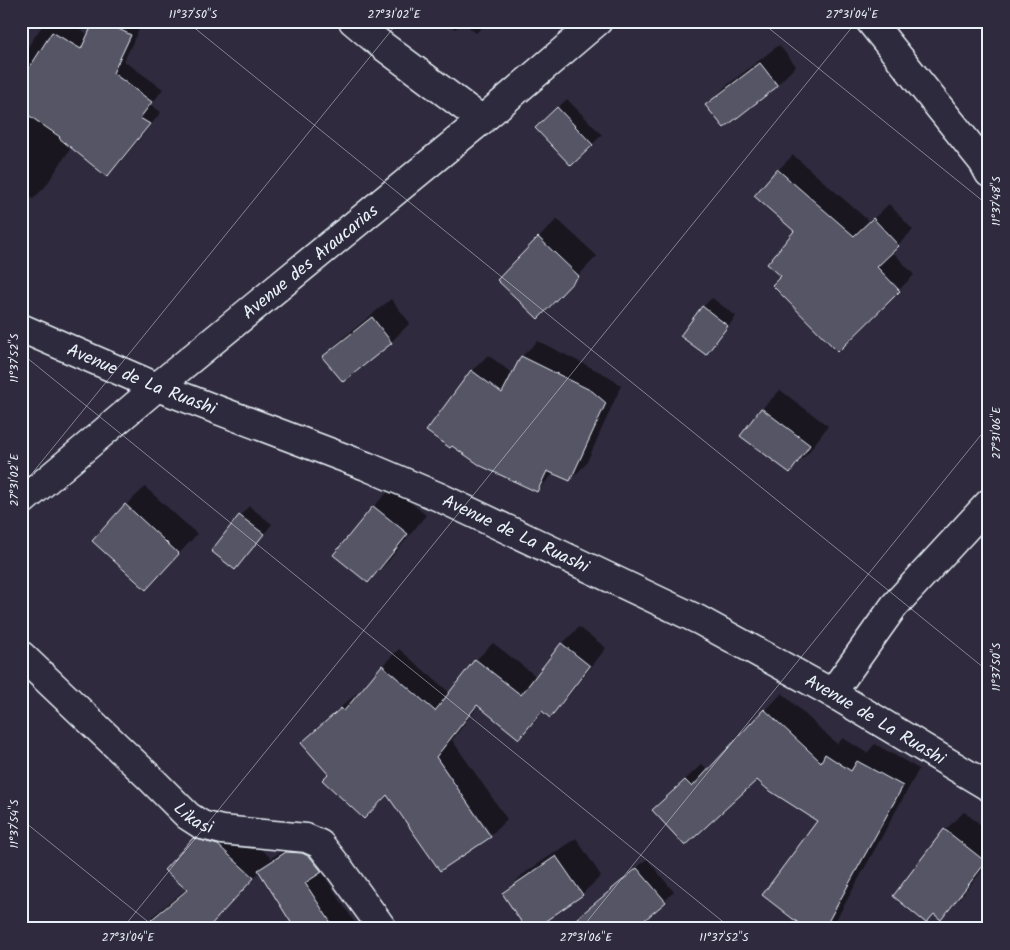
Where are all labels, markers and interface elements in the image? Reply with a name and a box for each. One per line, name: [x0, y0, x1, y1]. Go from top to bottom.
text: 11°37'50"S: [169, 5, 218, 24]
text: 27°31'02"E: [368, 5, 421, 24]
text: 27°31'04"E: [826, 5, 879, 24]
text: 11°37'48"S: [987, 175, 1006, 226]
street label: Avenue des Araucarias: [236, 197, 386, 327]
text: 11°37'52"S: [5, 333, 24, 383]
street label: Avenue de La Ruashi: [62, 336, 221, 424]
text: 27°31'06"E: [987, 406, 1006, 459]
text: 27°31'02"E: [5, 453, 24, 506]
street label: Avenue de La Ruashi: [437, 488, 594, 582]
text: 11°37'50"S: [987, 642, 1006, 691]
street label: Avenue de La Ruashi: [799, 668, 951, 774]
street label: Likasi: [166, 796, 216, 843]
text: 11°37'54"S: [5, 799, 24, 849]
text: 27°31'04"E: [102, 928, 155, 947]
text: 27°31'06"E: [560, 928, 613, 947]
text: 11°37'52"S: [699, 928, 749, 947]

